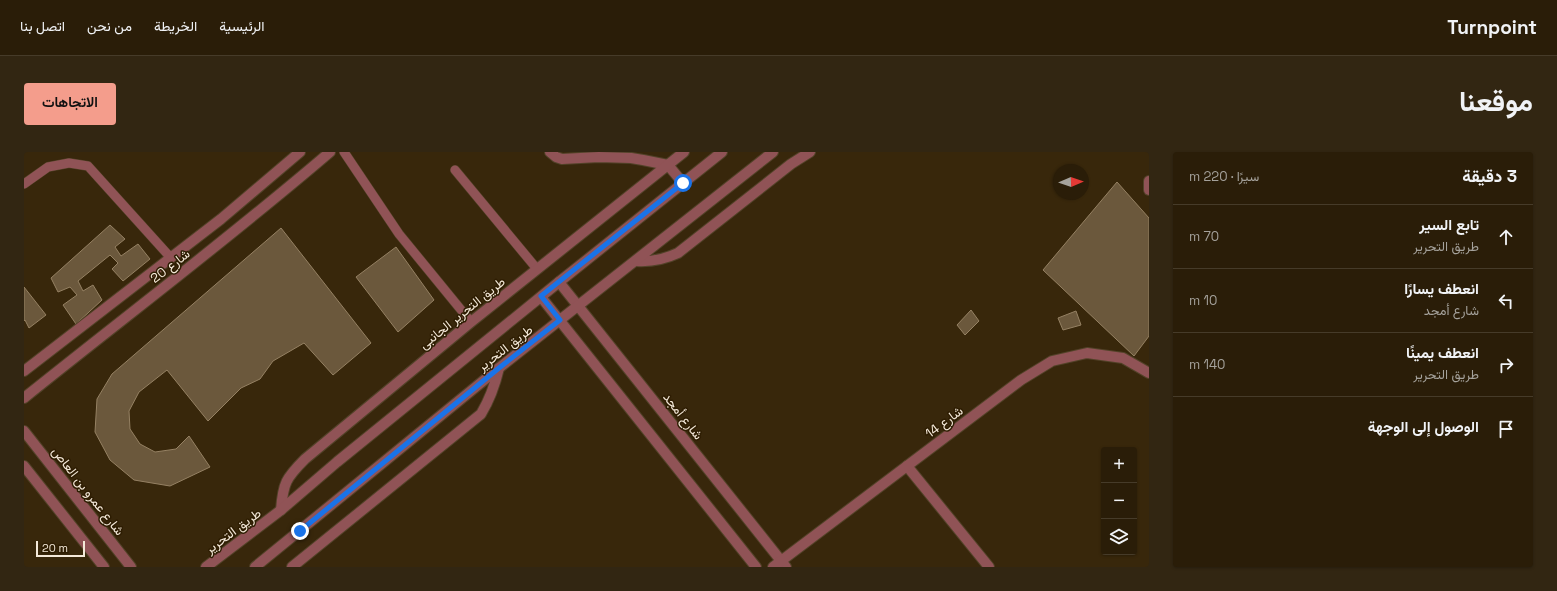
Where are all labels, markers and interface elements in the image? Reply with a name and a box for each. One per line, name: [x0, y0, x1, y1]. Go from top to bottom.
text: Turnpoint: [1447, 15, 1537, 40]
text: اتصل بنا: [20, 17, 65, 35]
text: من نحن: [87, 17, 132, 35]
text: الخريطة: [154, 17, 197, 35]
text: الرئيسية: [219, 17, 264, 35]
button: الاتجاهات: [24, 83, 116, 125]
text: موقعنا: [1459, 83, 1533, 119]
north arrow: [1053, 164, 1089, 200]
text: 3 دقيقة: [1462, 165, 1517, 187]
text: سيرًا · 220 m: [1189, 168, 1259, 185]
route start: [674, 174, 692, 192]
text: تابع السير: [1419, 215, 1479, 234]
icon: ahead: [1495, 226, 1517, 248]
text: 70 m: [1189, 228, 1219, 245]
text: طريق التحرير: [1413, 238, 1479, 255]
street label: شارع 20: [147, 245, 194, 288]
street label: طريق التحرير الجانبى: [416, 274, 508, 352]
text: انعطف يسارًا: [1404, 279, 1479, 298]
icon: left: [1495, 290, 1517, 312]
text: 10 m: [1189, 292, 1217, 309]
text: شارع أمجد: [1424, 302, 1479, 319]
street label: طريق التحرير: [474, 322, 536, 374]
text: انعطف يمينًا: [1406, 343, 1479, 362]
icon: right: [1495, 354, 1517, 376]
text: 140 m: [1189, 356, 1225, 373]
text: طريق التحرير: [1413, 366, 1479, 383]
street label: شارع أمجد: [659, 389, 707, 444]
street label: شارع 14: [922, 402, 967, 443]
text: الوصول إلى الوجهة: [1368, 417, 1479, 436]
icon: arrive: [1495, 418, 1517, 440]
street label: شارع عمرو بن العاص: [47, 443, 128, 539]
map controls: [1101, 447, 1137, 555]
button: +: [1101, 447, 1137, 483]
button: −: [1101, 483, 1137, 519]
street label: طريق التحرير: [201, 504, 264, 558]
button: layers: [1101, 519, 1137, 555]
route end: [291, 522, 309, 540]
scale bar: [36, 539, 85, 558]
text: 20 m: [42, 541, 68, 555]

